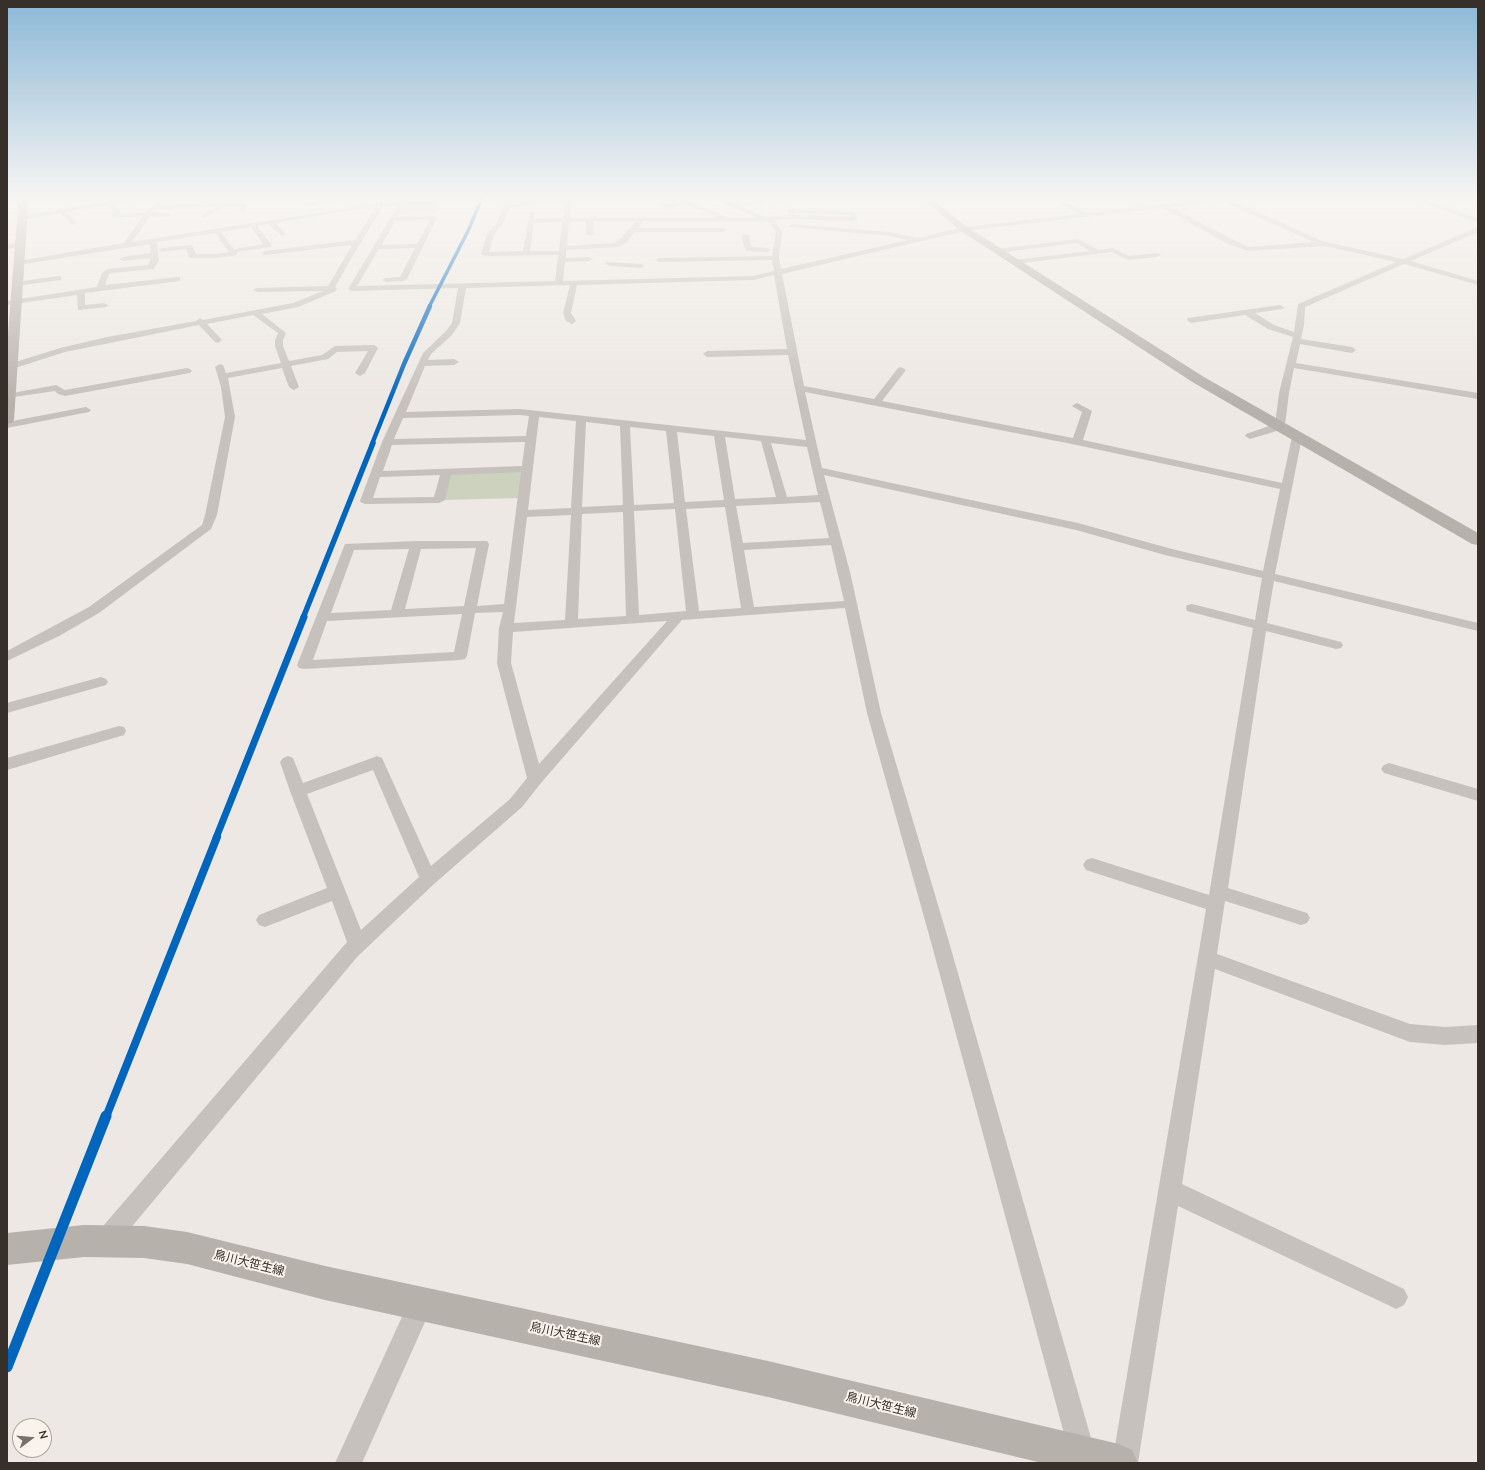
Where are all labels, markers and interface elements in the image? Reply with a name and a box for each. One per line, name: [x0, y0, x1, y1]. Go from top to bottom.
street label: 鳥川大笹生線: [212, 1248, 286, 1280]
street label: 鳥川大笹生線: [528, 1320, 602, 1350]
street label: 鳥川大笹生線: [844, 1390, 918, 1422]
north arrow: [12, 1418, 52, 1458]
text: N: [35, 1429, 51, 1441]

